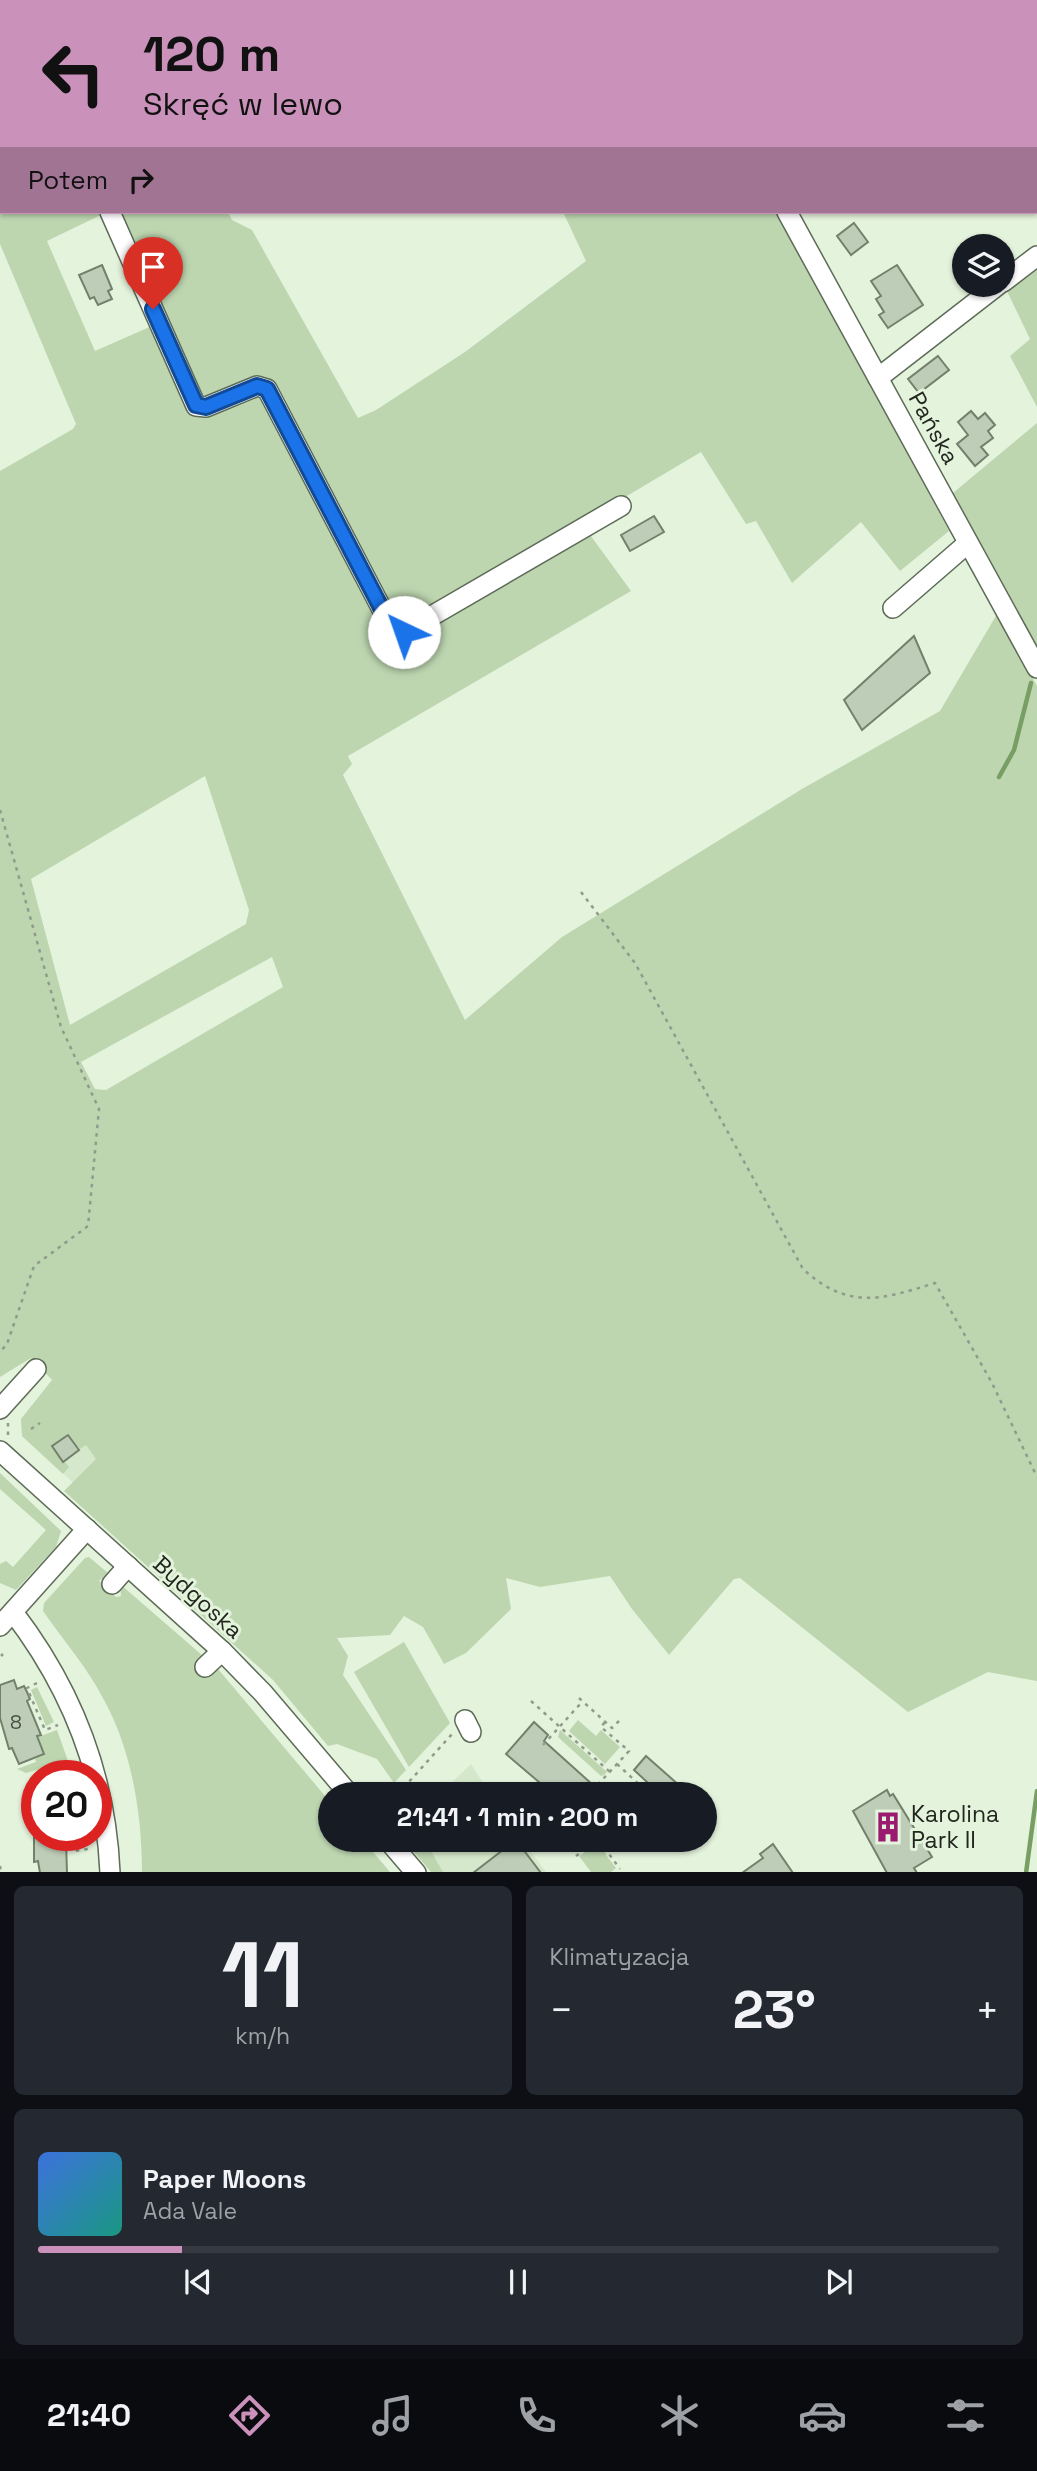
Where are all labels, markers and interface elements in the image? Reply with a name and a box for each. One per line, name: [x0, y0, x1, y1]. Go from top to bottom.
text: 120 m: [143, 23, 280, 85]
icon: left: [28, 28, 119, 119]
text: Skręć w lewo: [143, 84, 343, 124]
icon: right: [122, 161, 160, 199]
text: Potem: [28, 163, 108, 197]
map controls: [952, 234, 1015, 297]
button: layers: [952, 234, 1015, 297]
pin: [123, 237, 183, 309]
icon: arrive: [134, 248, 172, 286]
street label: Pańska: [902, 386, 966, 470]
position arrow: [367, 595, 441, 669]
street label: Bydgoska: [147, 1549, 249, 1645]
house number: 8: [10, 1710, 22, 1735]
speed limit sign: 20: [21, 1760, 112, 1851]
place label: Karolina Park II: [911, 1799, 999, 1855]
text: 21:41 · 1 min · 200 m: [397, 1800, 638, 1834]
building icon: Karolina Park II: [871, 1810, 905, 1844]
text: 11: [222, 1917, 304, 2034]
text: Klimatyzacja: [550, 1942, 689, 1972]
text: 23°: [733, 1977, 816, 2043]
text: −: [550, 1986, 573, 2034]
text: +: [975, 1986, 999, 2034]
text: km/h: [235, 2021, 290, 2051]
text: Paper Moons: [143, 2162, 306, 2196]
text: Ada Vale: [143, 2196, 237, 2226]
icon: previous: [179, 2263, 217, 2301]
icon: pause: [499, 2263, 537, 2301]
icon: next: [820, 2263, 858, 2301]
icon: directions: [225, 2391, 274, 2440]
icon: music: [368, 2391, 417, 2440]
icon: phone: [512, 2391, 561, 2440]
icon: climate: [655, 2391, 704, 2440]
icon: car: [798, 2391, 847, 2440]
icon: filters: [941, 2391, 990, 2440]
text: 21:40: [47, 2395, 131, 2435]

